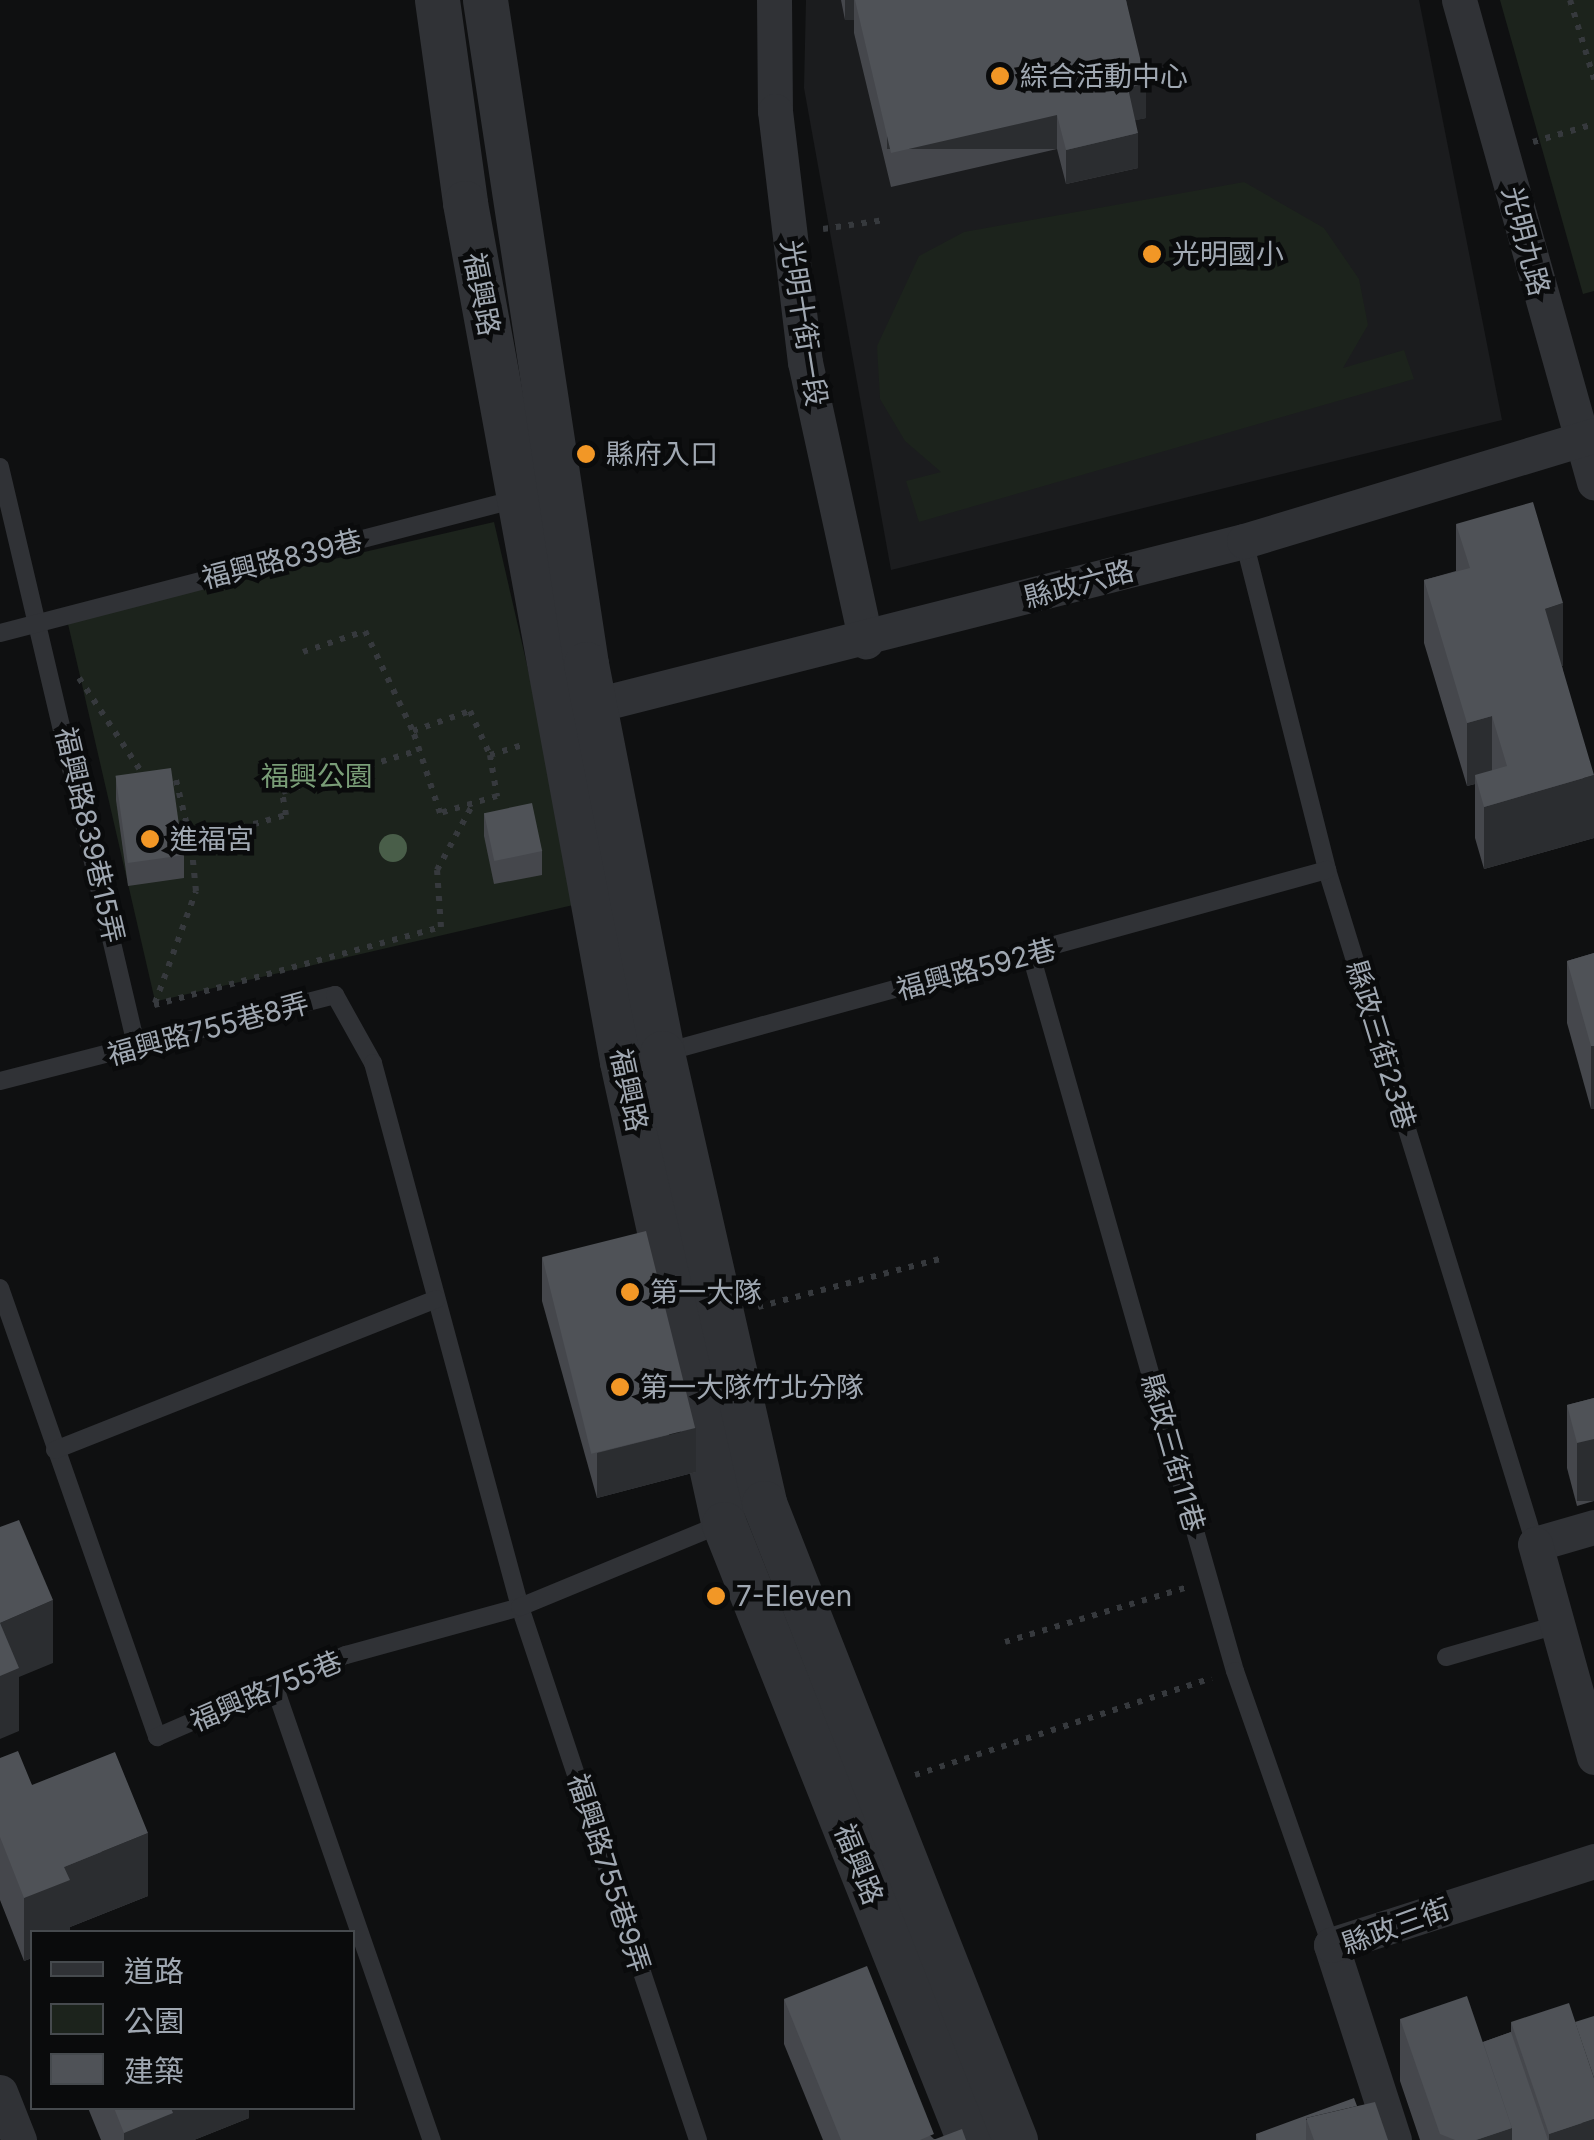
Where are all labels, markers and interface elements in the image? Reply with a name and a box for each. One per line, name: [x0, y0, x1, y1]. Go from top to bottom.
place label: 綜合活動中心: [1020, 59, 1188, 93]
marker: 綜合活動中心: [989, 65, 1011, 87]
street label: 光明九路: [1495, 183, 1557, 299]
street label: 光明十街一段: [774, 237, 834, 409]
place label: 光明國小: [1172, 237, 1284, 271]
marker: 光明國小: [1141, 243, 1163, 265]
street label: 福興路: [457, 250, 507, 338]
place label: 縣府入口: [606, 437, 718, 471]
marker: 縣府入口: [575, 443, 597, 465]
street label: 福興路839巷: [198, 523, 366, 595]
street label: 縣政六路: [1021, 553, 1137, 615]
street label: 福興路839巷15弄: [49, 724, 131, 946]
park label: 福興公園: [261, 759, 373, 793]
place label: 進福宮: [170, 822, 254, 856]
marker: 進福宮: [139, 828, 161, 850]
street label: 福興路592巷: [893, 932, 1059, 1006]
street label: 縣政三街23巷: [1339, 957, 1423, 1133]
street label: 福興路755巷8弄: [104, 986, 312, 1072]
street label: 福興路: [604, 1045, 654, 1135]
place label: 第一大隊: [650, 1275, 762, 1309]
marker: 第一大隊: [619, 1281, 641, 1303]
place label: 第一大隊竹北分隊: [640, 1370, 864, 1404]
street label: 縣政三街11巷: [1134, 1370, 1212, 1536]
marker: 第一大隊竹北分隊: [609, 1376, 631, 1398]
place label: 7-Eleven: [736, 1579, 852, 1613]
marker: 7-Eleven: [705, 1585, 727, 1607]
street label: 福興路755巷: [185, 1644, 347, 1738]
street label: 福興路755巷9弄: [561, 1769, 657, 1977]
street label: 福興路: [828, 1819, 890, 1909]
street label: 縣政三街: [1338, 1891, 1454, 1961]
legend: [30, 1930, 355, 2110]
text: 道路: [124, 1953, 184, 1989]
text: 公園: [124, 2003, 184, 2039]
text: 建築: [124, 2053, 184, 2089]

